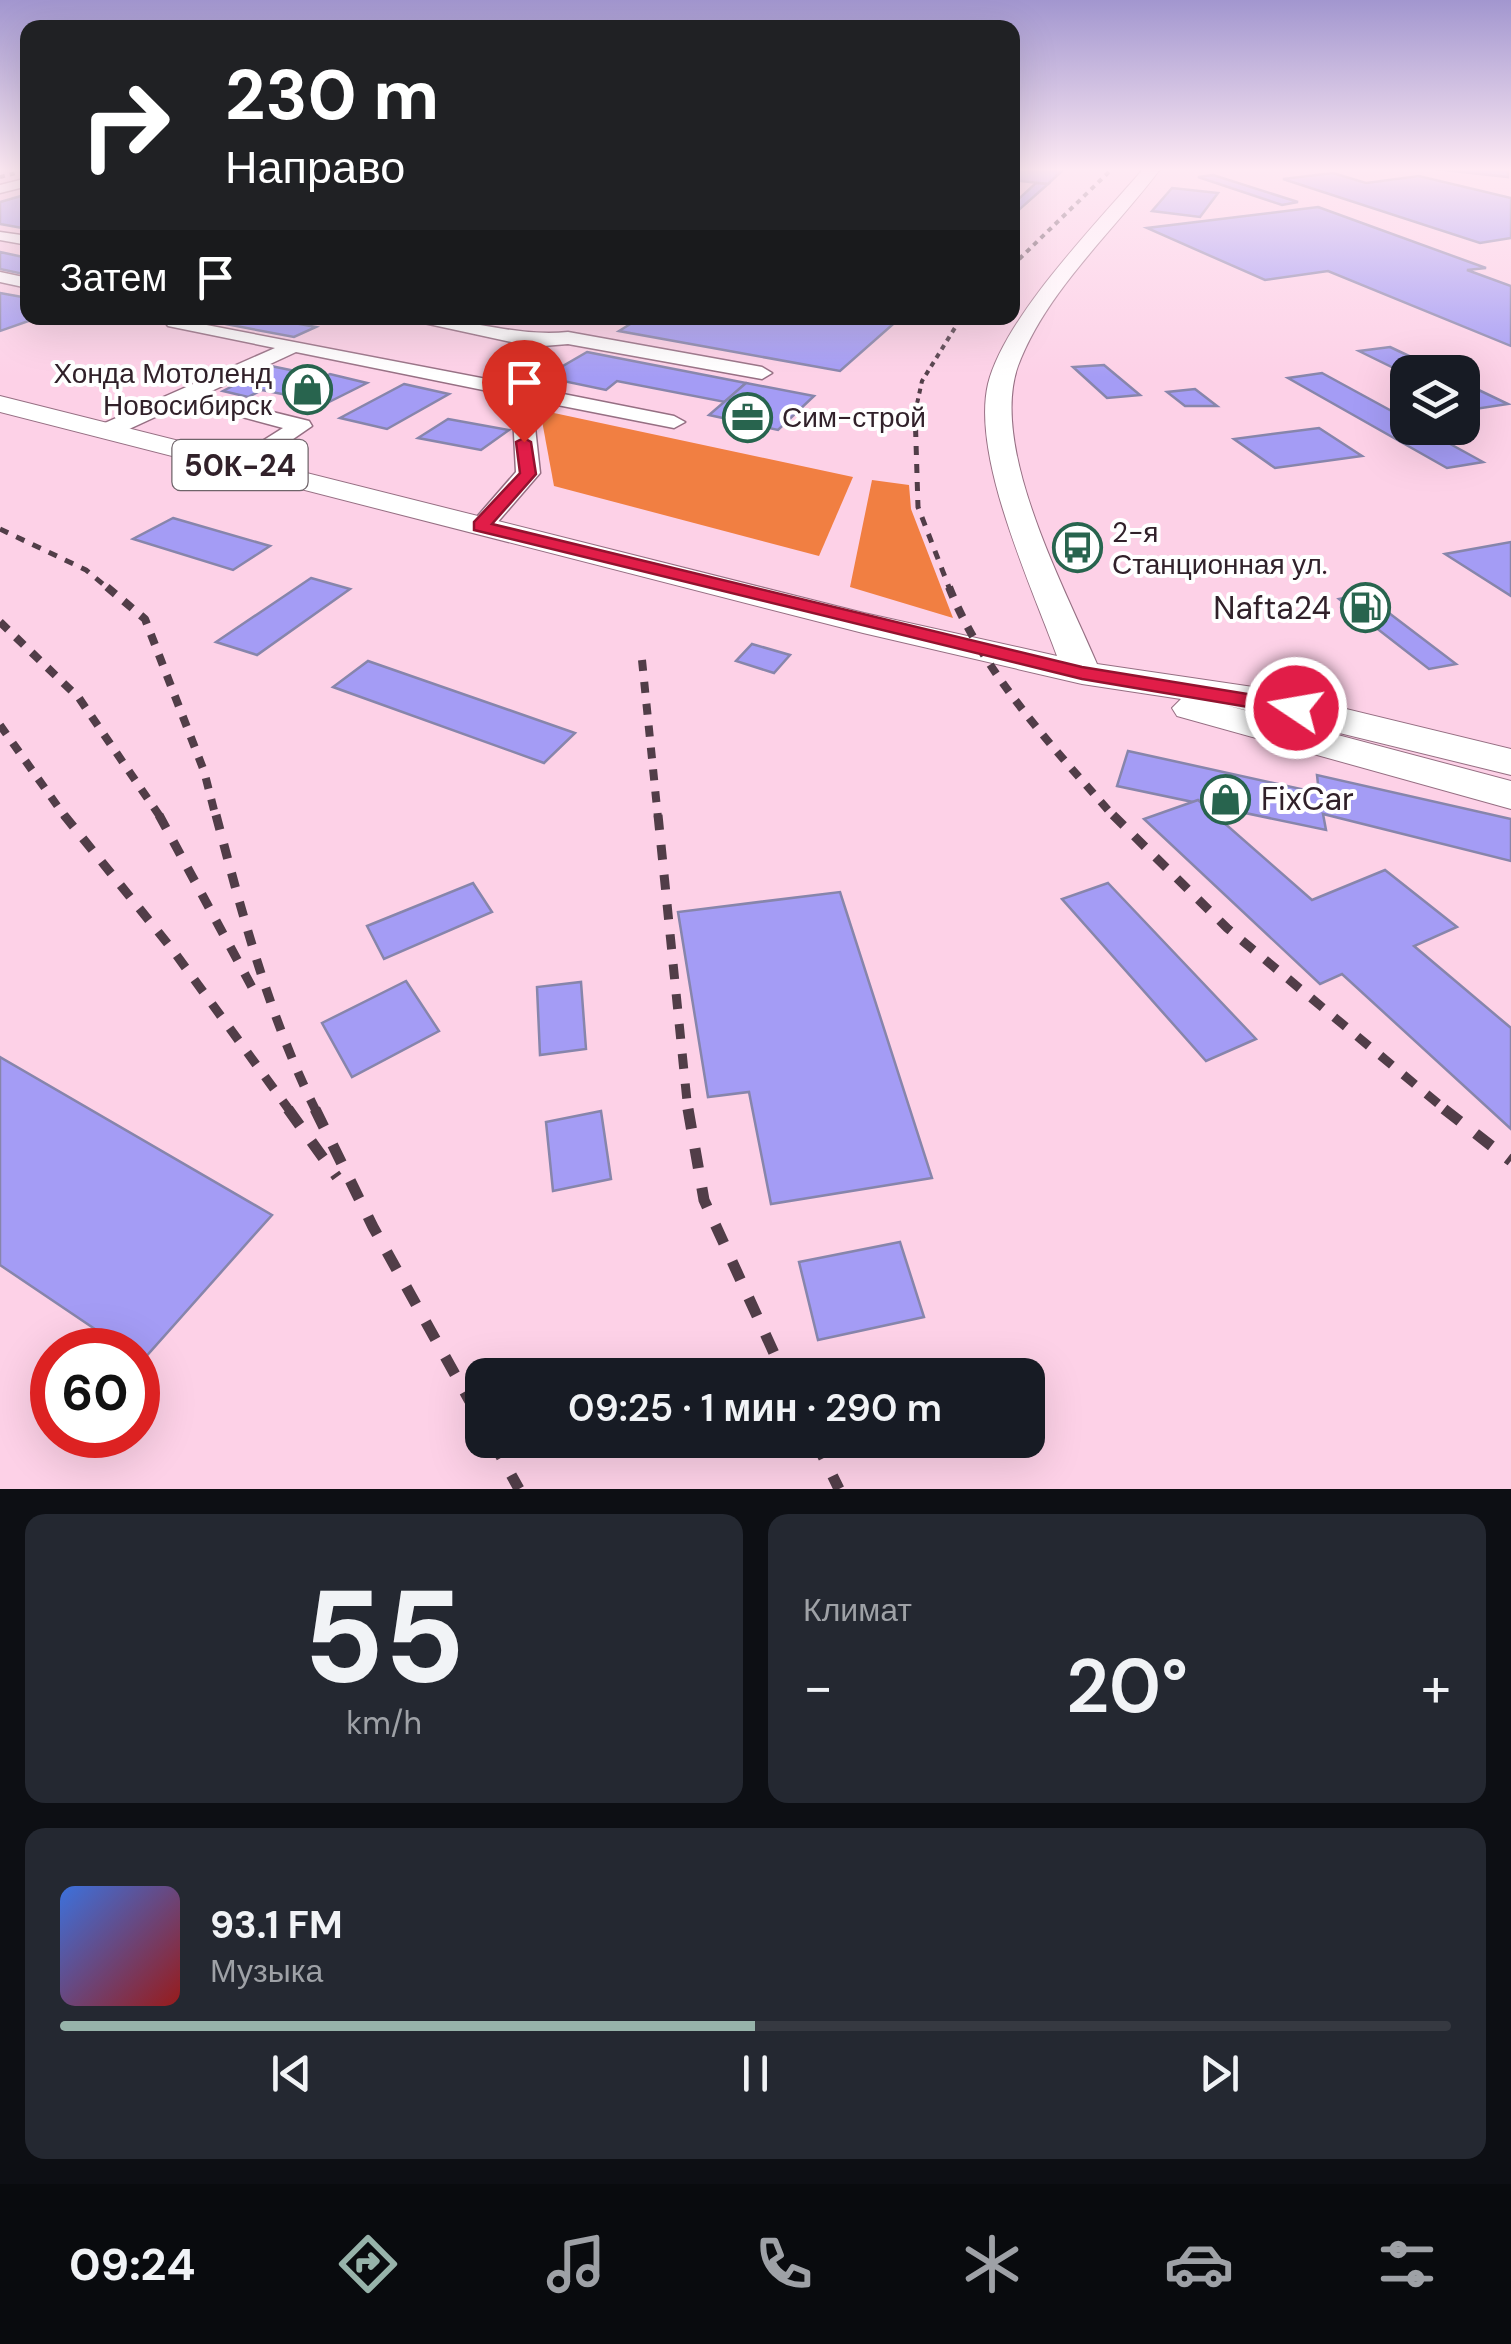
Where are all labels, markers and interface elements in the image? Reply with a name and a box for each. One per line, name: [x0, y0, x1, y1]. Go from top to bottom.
text: 230 m: [225, 50, 439, 141]
icon: right: [60, 60, 190, 190]
text: Направо: [225, 138, 405, 197]
icon: arrive: [188, 250, 243, 305]
text: Затем: [60, 253, 168, 303]
pin: [482, 340, 567, 443]
place label: Хонда Мотоленд Новосибирск: [53, 355, 273, 424]
icon: arrive: [497, 355, 552, 410]
map controls: [1390, 355, 1480, 445]
button: layers: [1390, 355, 1480, 445]
shop icon: Хонда Мотоленд Новосибирск: [281, 363, 333, 415]
office icon: Сим-строй: [721, 391, 773, 443]
place label: Сим-строй: [782, 399, 926, 436]
road number: 50К-24: [172, 440, 308, 490]
place label: 2-я Станционная ул.: [1112, 514, 1327, 583]
bus stop icon: 2-я Станционная ул.: [1051, 522, 1103, 574]
fuel station icon: Nafta24: [1340, 582, 1392, 634]
place label: Nafta24: [1213, 587, 1331, 629]
position arrow: [1244, 656, 1348, 760]
shop icon: FixCar: [1200, 773, 1252, 825]
place label: FixCar: [1261, 778, 1354, 820]
speed limit sign: 60: [30, 1328, 160, 1458]
text: 09:25 · 1 мин · 290 m: [568, 1383, 942, 1433]
text: 55: [303, 1552, 465, 1721]
text: Климат: [803, 1589, 912, 1631]
text: 20°: [1066, 1638, 1188, 1735]
text: −: [803, 1651, 833, 1723]
text: +: [1421, 1651, 1451, 1723]
text: km/h: [346, 1702, 422, 1744]
text: 93.1 FM: [210, 1900, 343, 1950]
text: Музыка: [210, 1950, 323, 1992]
icon: previous: [264, 2046, 319, 2101]
icon: pause: [728, 2046, 783, 2101]
icon: next: [1192, 2046, 1247, 2101]
icon: directions: [333, 2229, 403, 2299]
icon: music: [541, 2229, 611, 2299]
icon: phone: [749, 2229, 819, 2299]
icon: climate: [957, 2229, 1027, 2299]
icon: car: [1164, 2229, 1234, 2299]
icon: filters: [1372, 2229, 1442, 2299]
text: 09:24: [69, 2235, 195, 2294]

